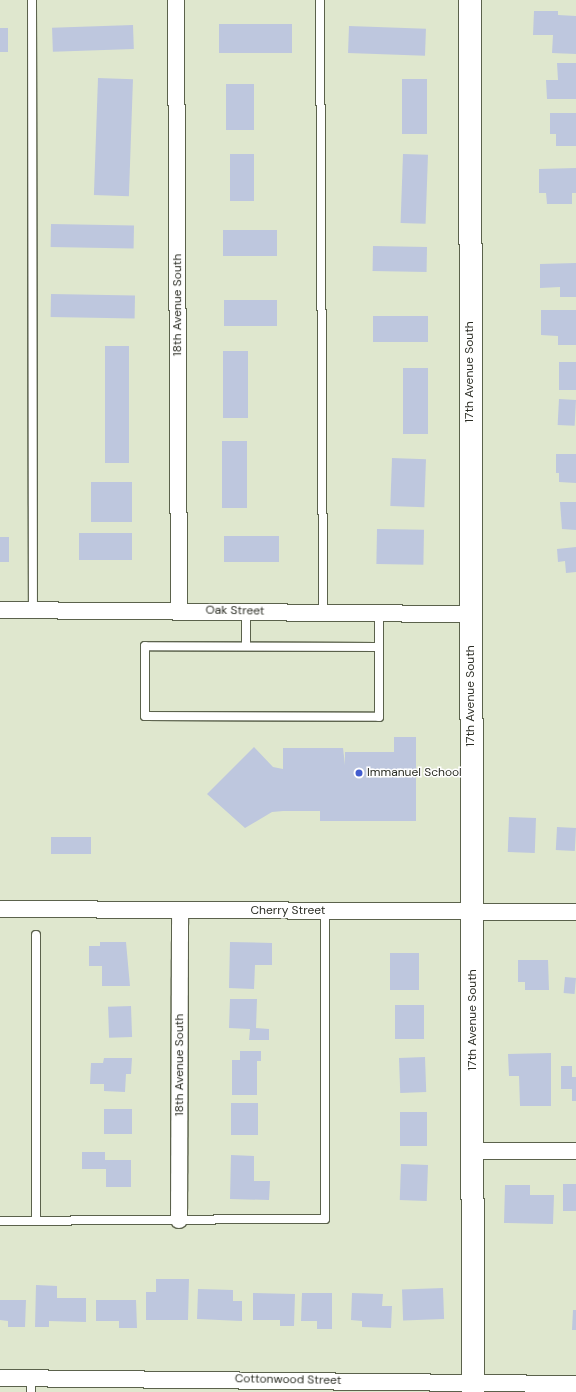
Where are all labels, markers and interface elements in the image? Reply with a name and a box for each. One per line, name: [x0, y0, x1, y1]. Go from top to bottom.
street label: 18th Avenue South: [171, 254, 185, 356]
street label: 17th Avenue South: [463, 321, 477, 423]
street label: Oak Street: [205, 603, 265, 619]
street label: 17th Avenue South: [464, 645, 478, 747]
place label: Immanuel School: [367, 766, 462, 780]
marker: Immanuel School: [354, 768, 364, 778]
street label: Cherry Street: [250, 904, 326, 918]
street label: 17th Avenue South: [466, 969, 480, 1071]
street label: 18th Avenue South: [173, 1014, 187, 1116]
street label: Cottonwood Street: [235, 1372, 341, 1388]

